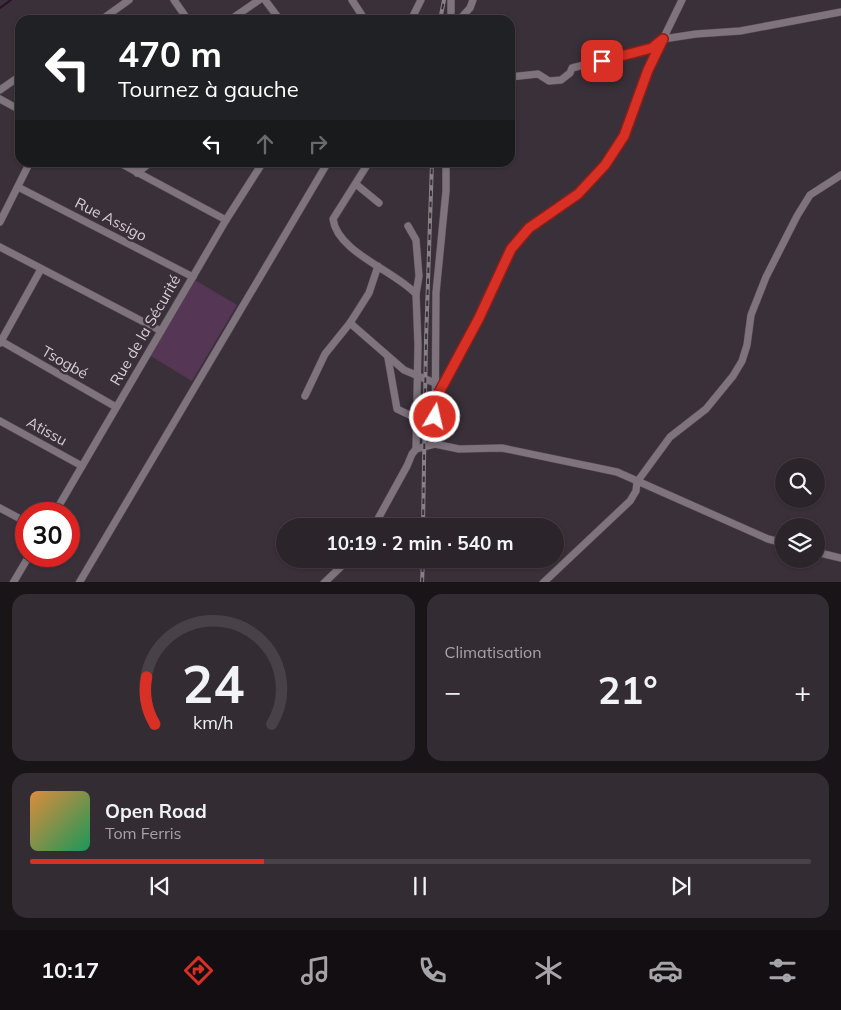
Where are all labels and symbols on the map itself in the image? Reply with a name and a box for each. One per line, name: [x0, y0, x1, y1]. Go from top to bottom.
pin: [581, 40, 623, 82]
street label: Rue Assigo: [72, 193, 150, 245]
street label: Rue de la Sécurité: [106, 271, 184, 389]
street label: Tsogbé: [39, 341, 91, 383]
position arrow: [408, 390, 460, 442]
street label: Atissu: [24, 412, 70, 450]
speed limit sign: 30: [15, 502, 80, 567]

